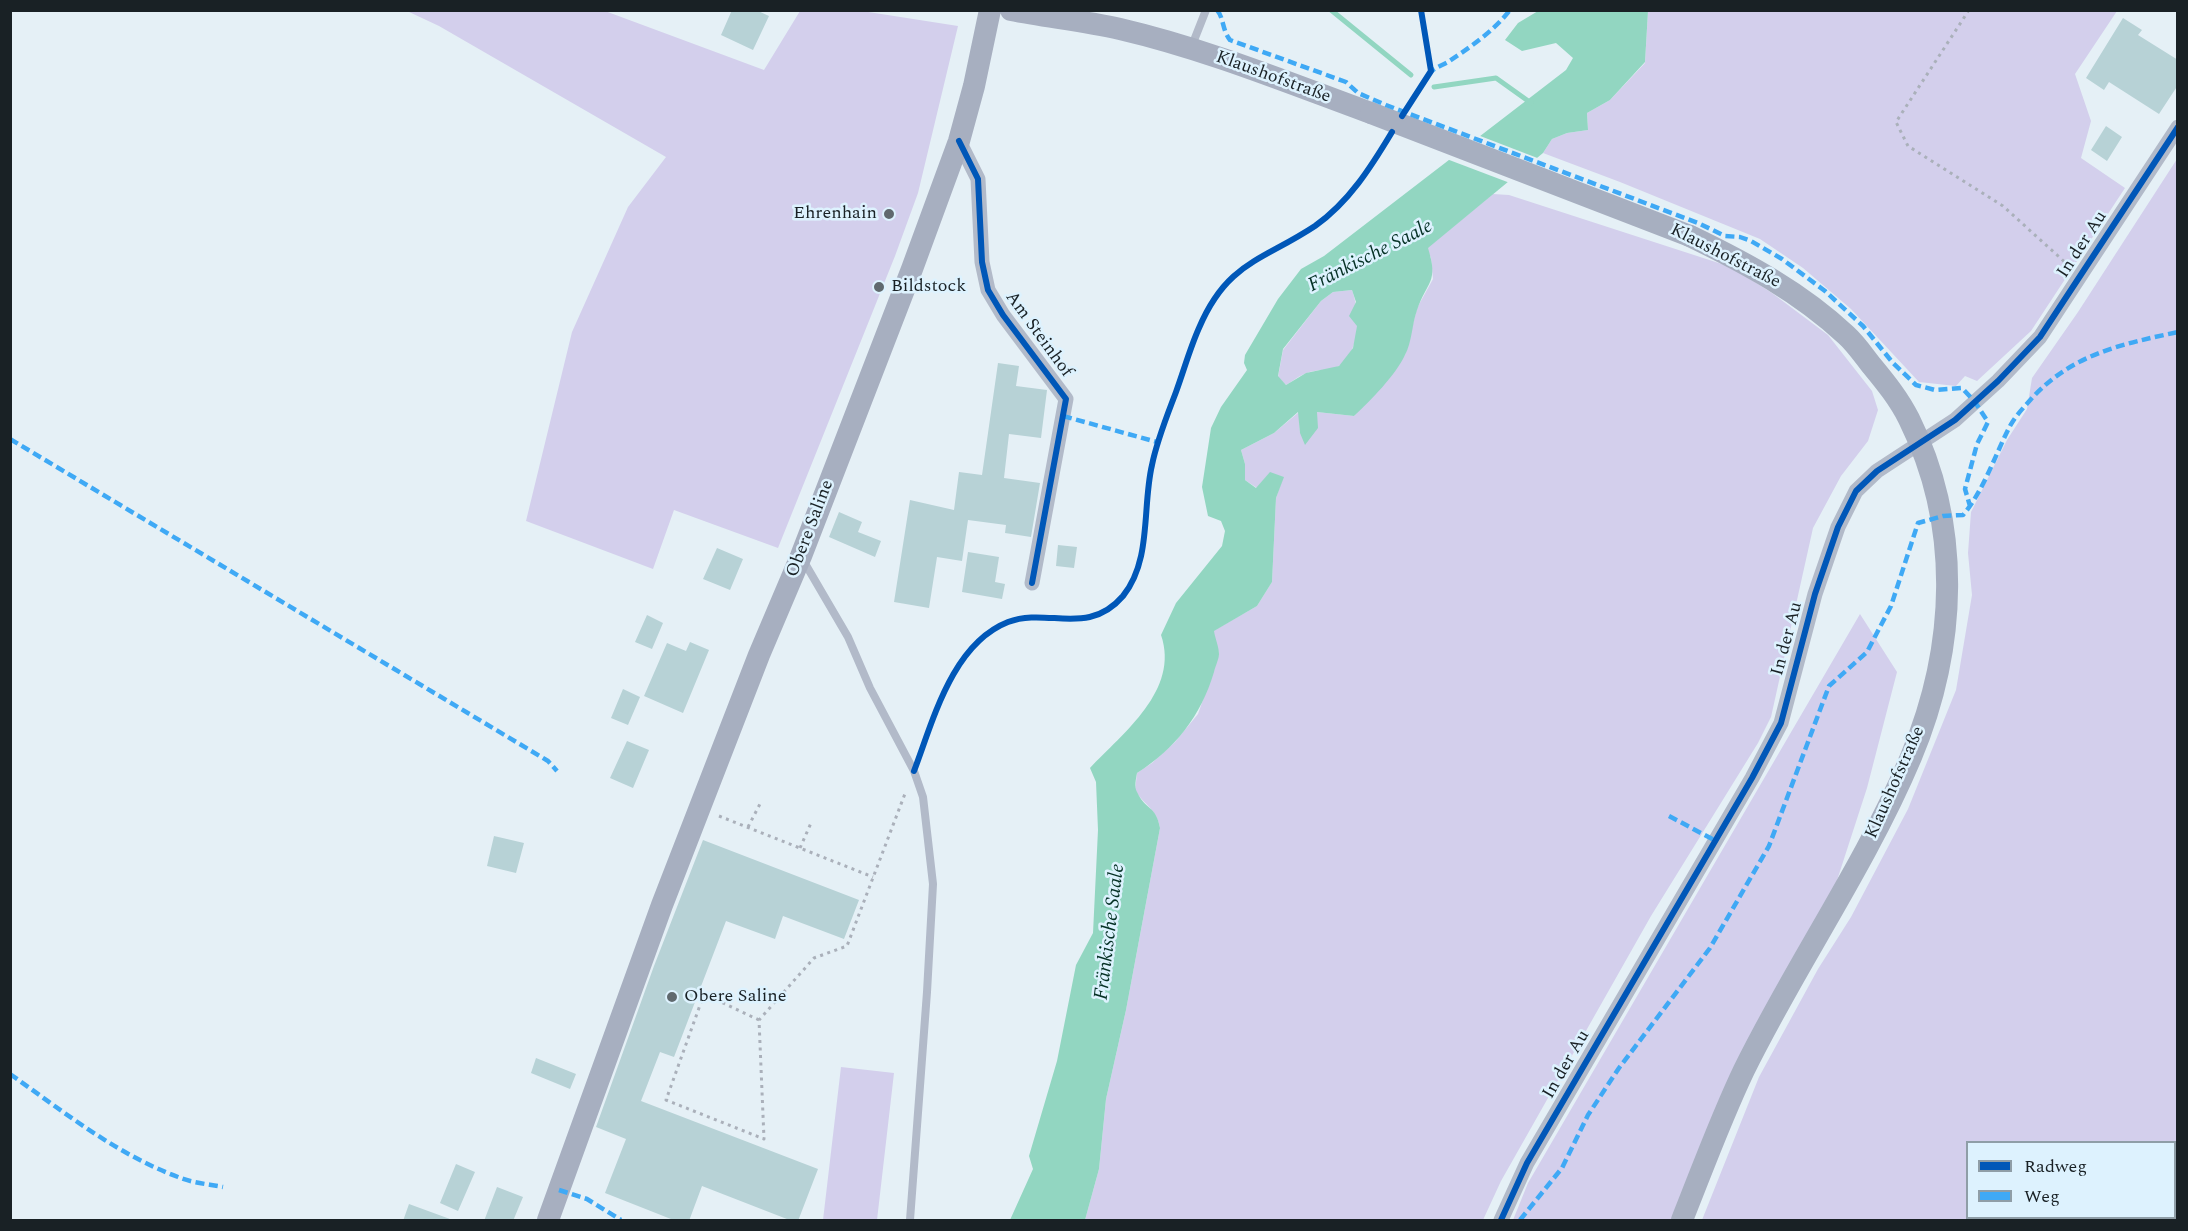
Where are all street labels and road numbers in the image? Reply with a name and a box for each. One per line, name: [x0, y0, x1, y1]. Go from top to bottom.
street label: Klaushofstraße: [1213, 47, 1333, 109]
street label: In der Au: [2053, 207, 2113, 283]
street label: Klaushofstraße: [1666, 220, 1784, 294]
street label: Am Steinhof: [1000, 288, 1076, 382]
street label: Obere Saline: [783, 477, 839, 581]
street label: In der Au: [1768, 600, 1808, 678]
street label: Klaushofstraße: [1862, 723, 1930, 843]
street label: In der Au: [1539, 1027, 1595, 1103]

